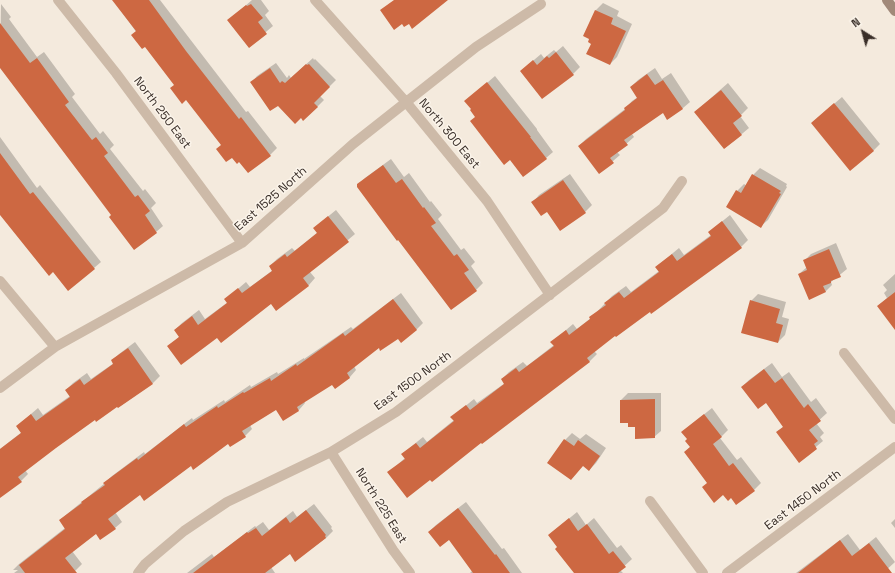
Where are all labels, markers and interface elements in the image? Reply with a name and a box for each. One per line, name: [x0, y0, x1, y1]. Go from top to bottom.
north arrow: [843, 12, 883, 52]
text: N: [849, 15, 863, 30]
street label: North 250 East: [130, 74, 194, 152]
street label: North 300 East: [416, 96, 482, 172]
street label: East 1525 North: [232, 164, 310, 234]
street label: East 1500 North: [372, 348, 454, 414]
street label: North 225 East: [352, 466, 410, 546]
street label: East 1450 North: [762, 467, 844, 533]

